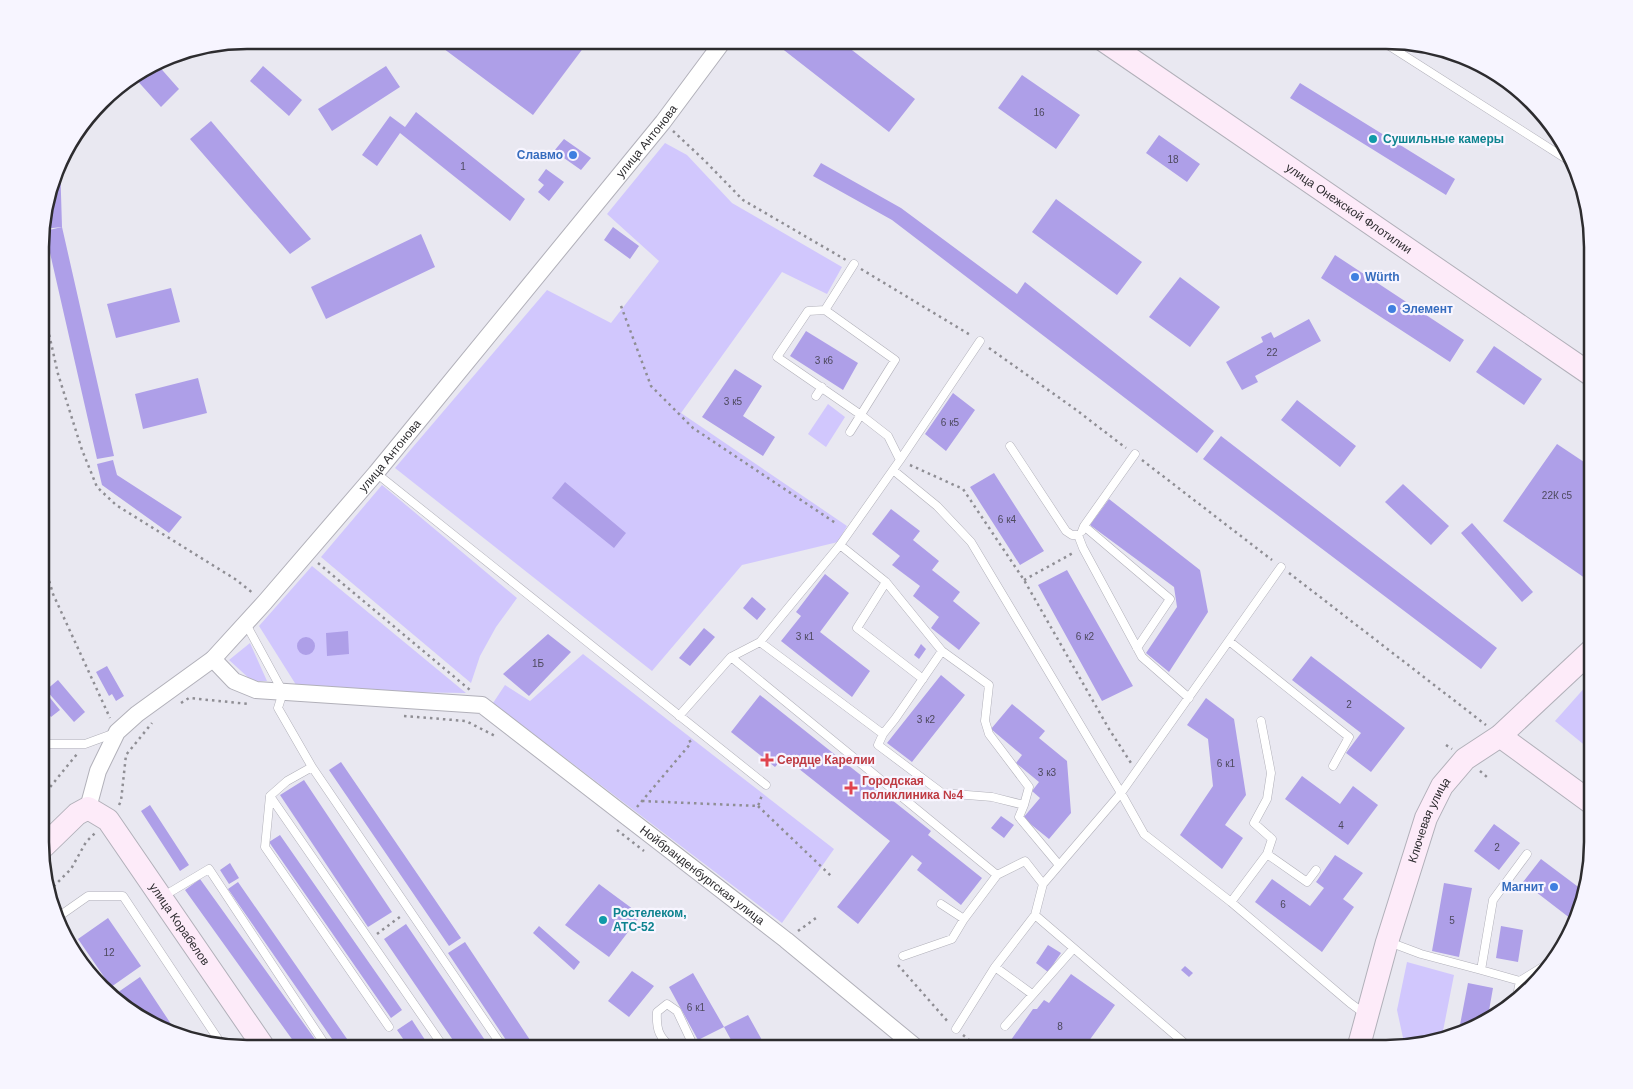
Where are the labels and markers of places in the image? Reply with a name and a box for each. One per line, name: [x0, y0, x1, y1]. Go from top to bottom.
place label: Сушильные камеры: [1383, 132, 1504, 146]
marker: Сушильные камеры: [1367, 133, 1379, 145]
place label: Славмо: [517, 148, 563, 162]
marker: Славмо: [567, 149, 579, 161]
place label: Würth: [1365, 270, 1400, 284]
marker: Würth: [1349, 271, 1361, 283]
place label: Элемент: [1402, 302, 1453, 316]
marker: Элемент: [1386, 303, 1398, 315]
place label: Сердце Карелии: [777, 753, 875, 767]
marker: Сердце Карелии: [761, 754, 773, 766]
place label: Городская поликлиника №4: [862, 774, 963, 802]
marker: Городская поликлиника №4: [844, 781, 858, 795]
place label: Магнит: [1502, 880, 1544, 894]
marker: Магнит: [1548, 881, 1560, 893]
place label: Ростелеком, АТС-52: [613, 906, 686, 934]
marker: Ростелеком, АТС-52: [597, 914, 609, 926]

